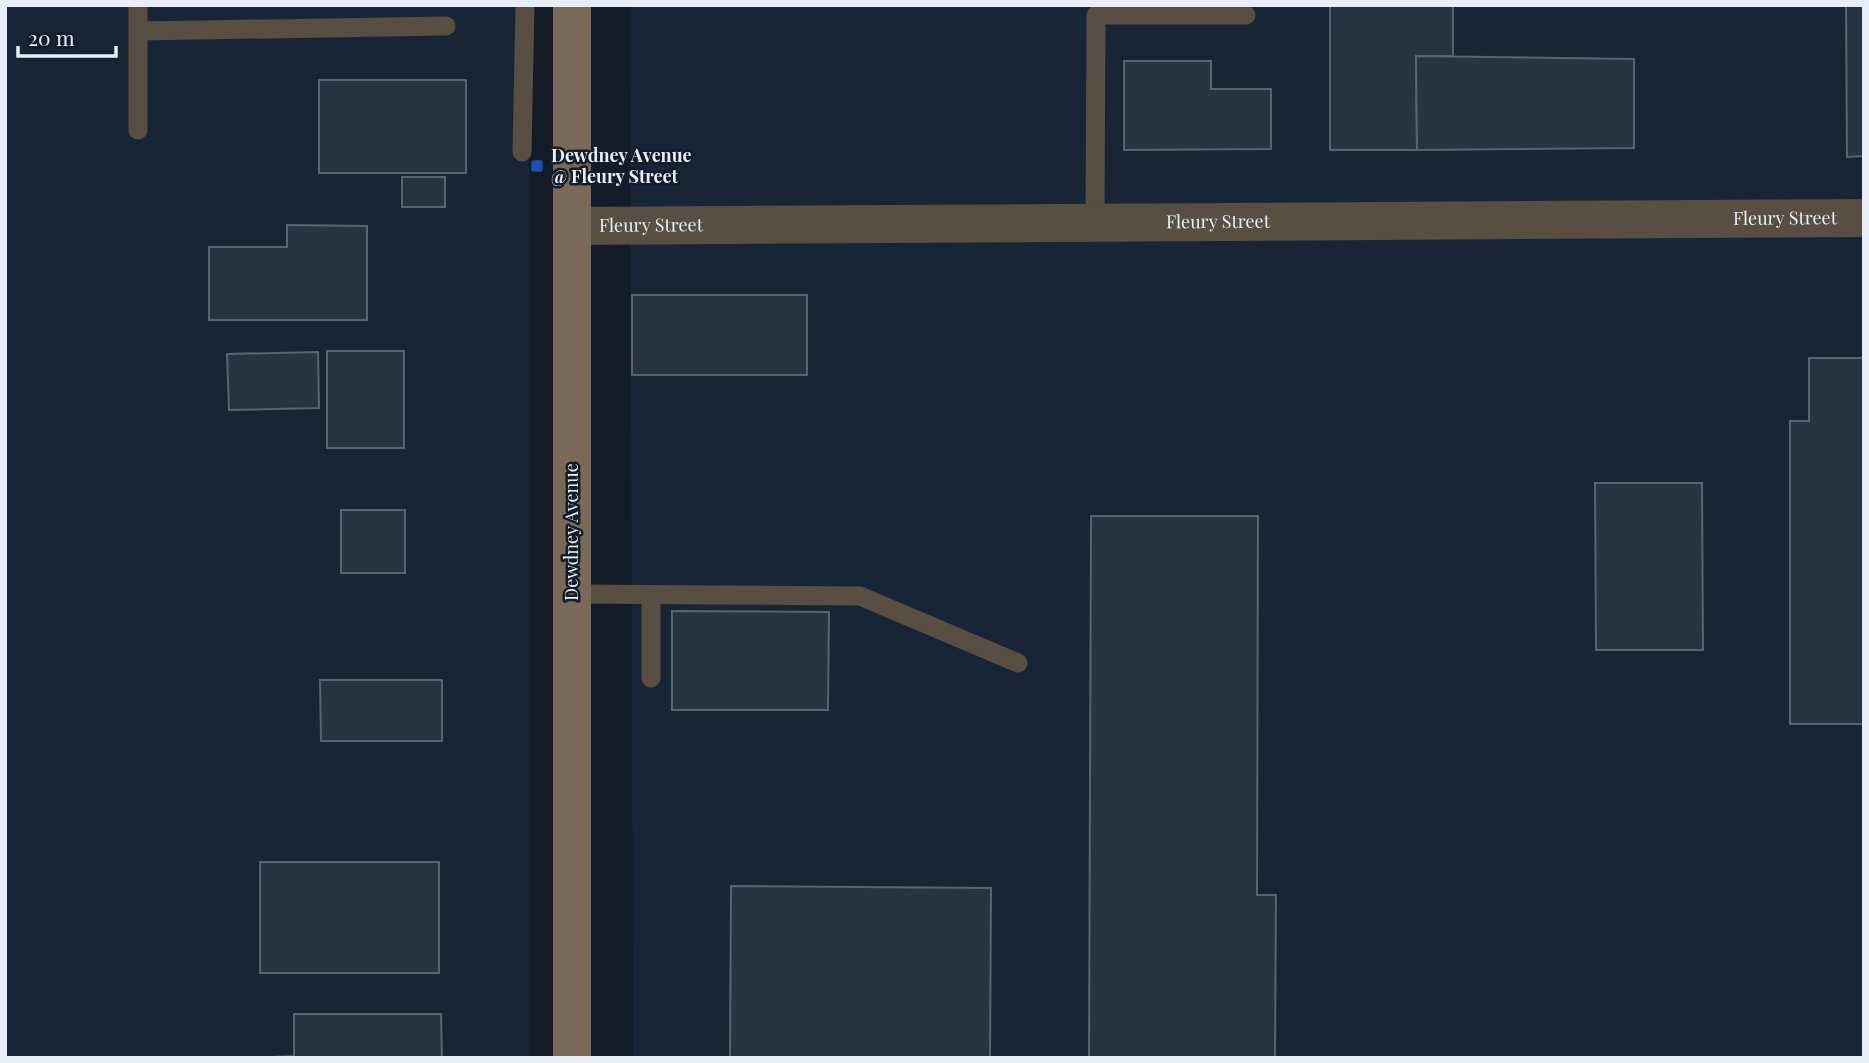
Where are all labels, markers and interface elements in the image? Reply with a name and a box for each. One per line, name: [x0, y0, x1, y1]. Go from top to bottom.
scale bar: [18, 14, 116, 58]
text: 20 m: [28, 23, 75, 51]
place label: Dewdney Avenue @ Fleury Street: [551, 143, 692, 188]
marker: Dewdney Avenue @ Fleury Street: [529, 158, 545, 174]
street label: Fleury Street: [1733, 205, 1838, 230]
street label: Fleury Street: [1166, 209, 1271, 233]
street label: Fleury Street: [599, 212, 704, 237]
street label: Dewdney Avenue: [559, 463, 583, 601]

